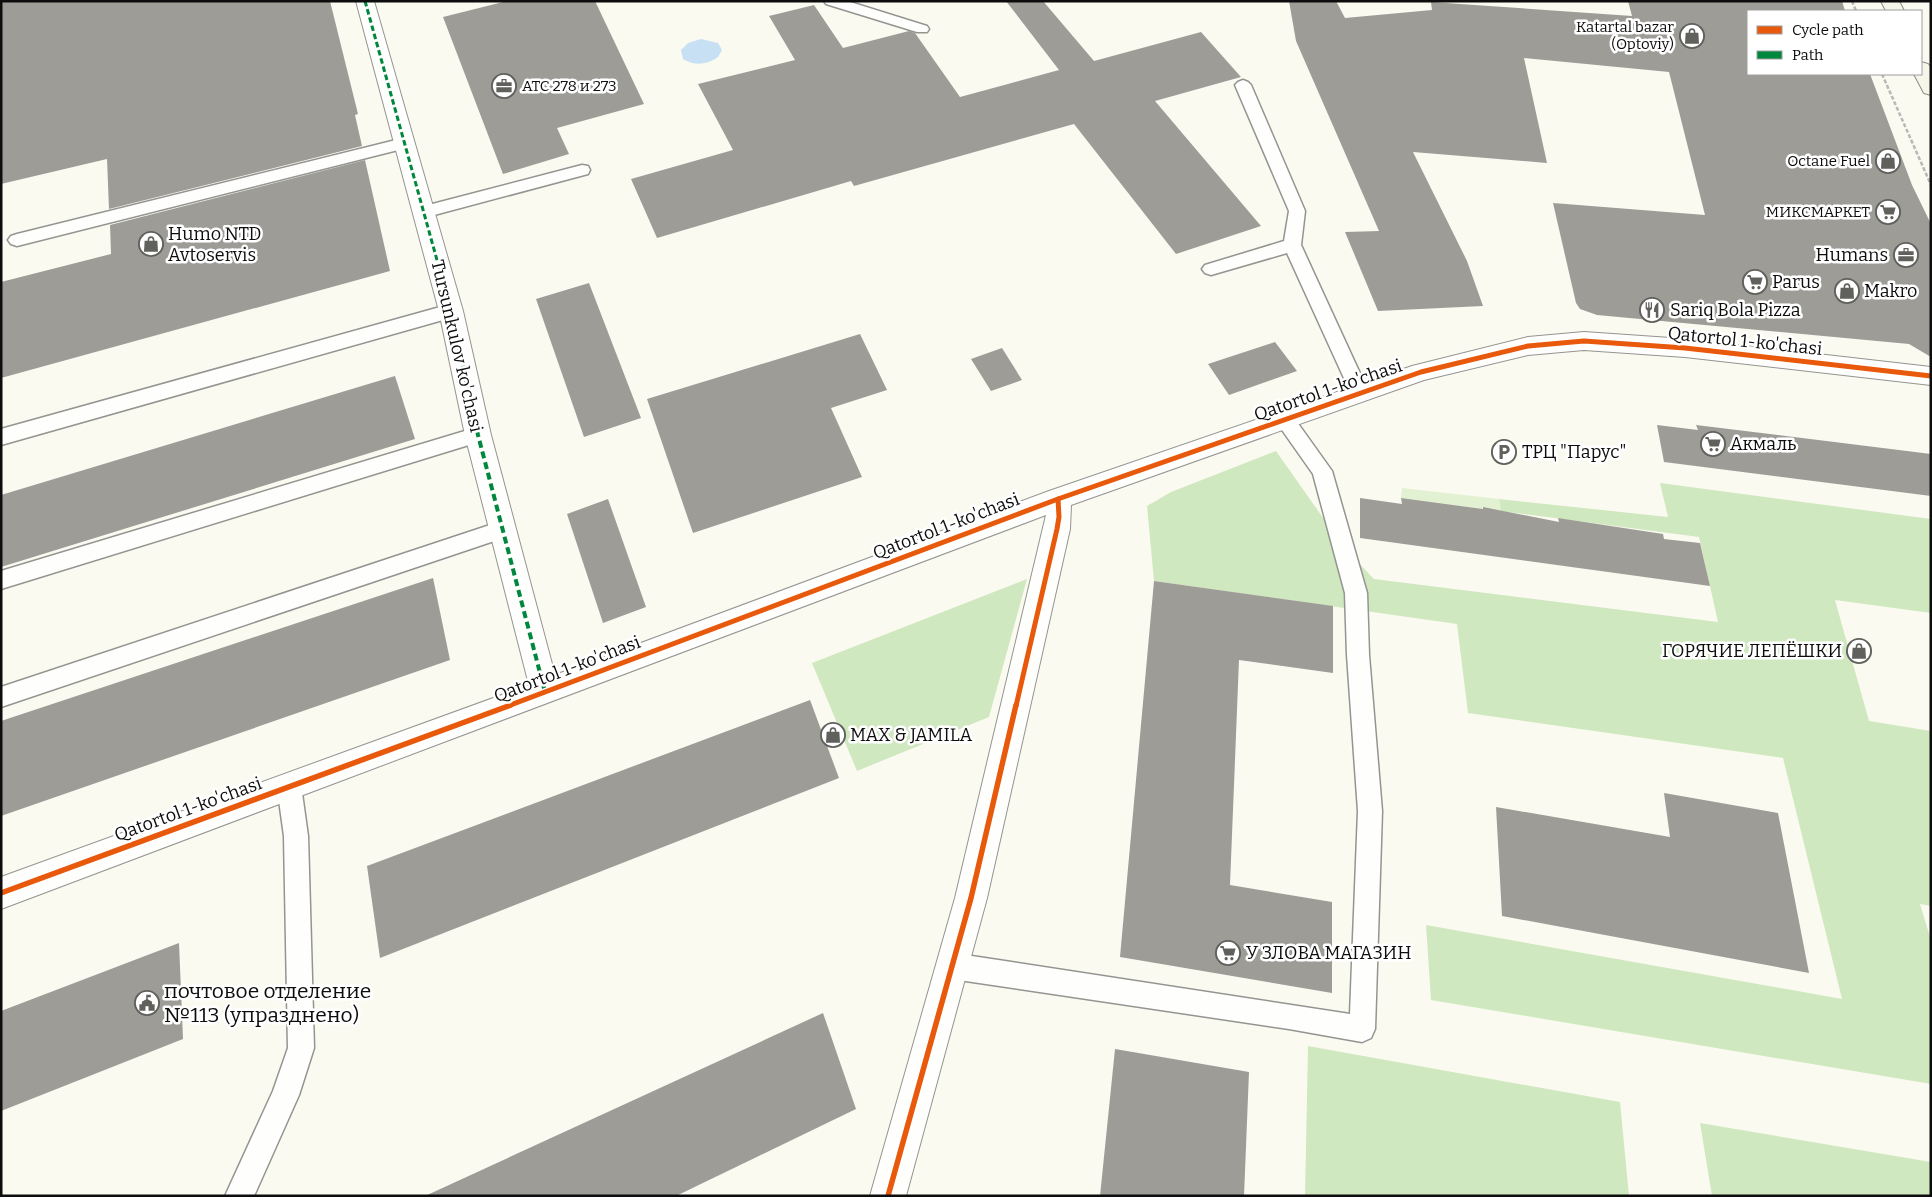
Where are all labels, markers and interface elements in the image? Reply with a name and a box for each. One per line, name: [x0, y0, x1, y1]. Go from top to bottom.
legend: [1747, 10, 1922, 75]
place label: Katartal bazar (Optoviy): [1576, 18, 1674, 53]
text: Cycle path: [1792, 21, 1864, 39]
shop icon: Katartal bazar (Optoviy): [1679, 23, 1705, 49]
text: Path: [1792, 46, 1824, 64]
office icon: АТС 278 и 273: [491, 73, 517, 99]
place label: АТС 278 и 273: [522, 77, 616, 95]
shop icon: Octane Fuel: [1875, 148, 1901, 174]
place label: Octane Fuel: [1787, 152, 1870, 170]
supermarket icon: МИКСМАРКЕТ: [1875, 199, 1901, 225]
place label: МИКСМАРКЕТ: [1766, 203, 1870, 221]
place label: Humo NTD Avtoservis: [168, 223, 262, 266]
shop icon: Humo NTD Avtoservis: [138, 231, 164, 257]
office icon: Humans: [1893, 242, 1919, 268]
place label: Humans: [1815, 244, 1888, 266]
street label: Tursunkulov ko'chasi: [426, 258, 488, 434]
supermarket icon: Parus: [1742, 269, 1768, 295]
place label: Parus: [1772, 271, 1820, 293]
shop icon: Makro: [1834, 278, 1860, 304]
place label: Makro: [1864, 280, 1917, 302]
restaurant icon: Sariq Bola Pizza: [1639, 297, 1665, 323]
place label: Sariq Bola Pizza: [1670, 299, 1801, 321]
street label: Qatortol 1-ko'chasi: [1667, 322, 1823, 360]
street label: Qatortol 1-ko'chasi: [1251, 354, 1405, 426]
supermarket icon: Акмаль: [1700, 431, 1726, 457]
place label: Акмаль: [1730, 433, 1796, 455]
parking icon: ТРЦ "Парус": [1491, 439, 1517, 465]
place label: ТРЦ "Парус": [1522, 441, 1627, 463]
street label: Qatortol 1-ko'chasi: [870, 488, 1022, 564]
street label: Qatortol 1-ko'chasi: [491, 631, 643, 707]
shop icon: ГОРЯЧИЕ ЛЕПЁШКИ: [1846, 638, 1872, 664]
place label: ГОРЯЧИЕ ЛЕПЁШКИ: [1662, 640, 1842, 662]
shop icon: MAX & JAMILA: [820, 722, 846, 748]
place label: MAX & JAMILA: [850, 724, 972, 746]
street label: Qatortol 1-ko'chasi: [111, 772, 265, 846]
supermarket icon: У ЗЛОВА МАГАЗИН: [1215, 940, 1241, 966]
place label: У ЗЛОВА МАГАЗИН: [1246, 942, 1411, 964]
place label: почтовое отделение №113 (упразднено): [164, 978, 371, 1028]
public building icon: почтовое отделение №113 (упразднено): [134, 990, 160, 1016]

